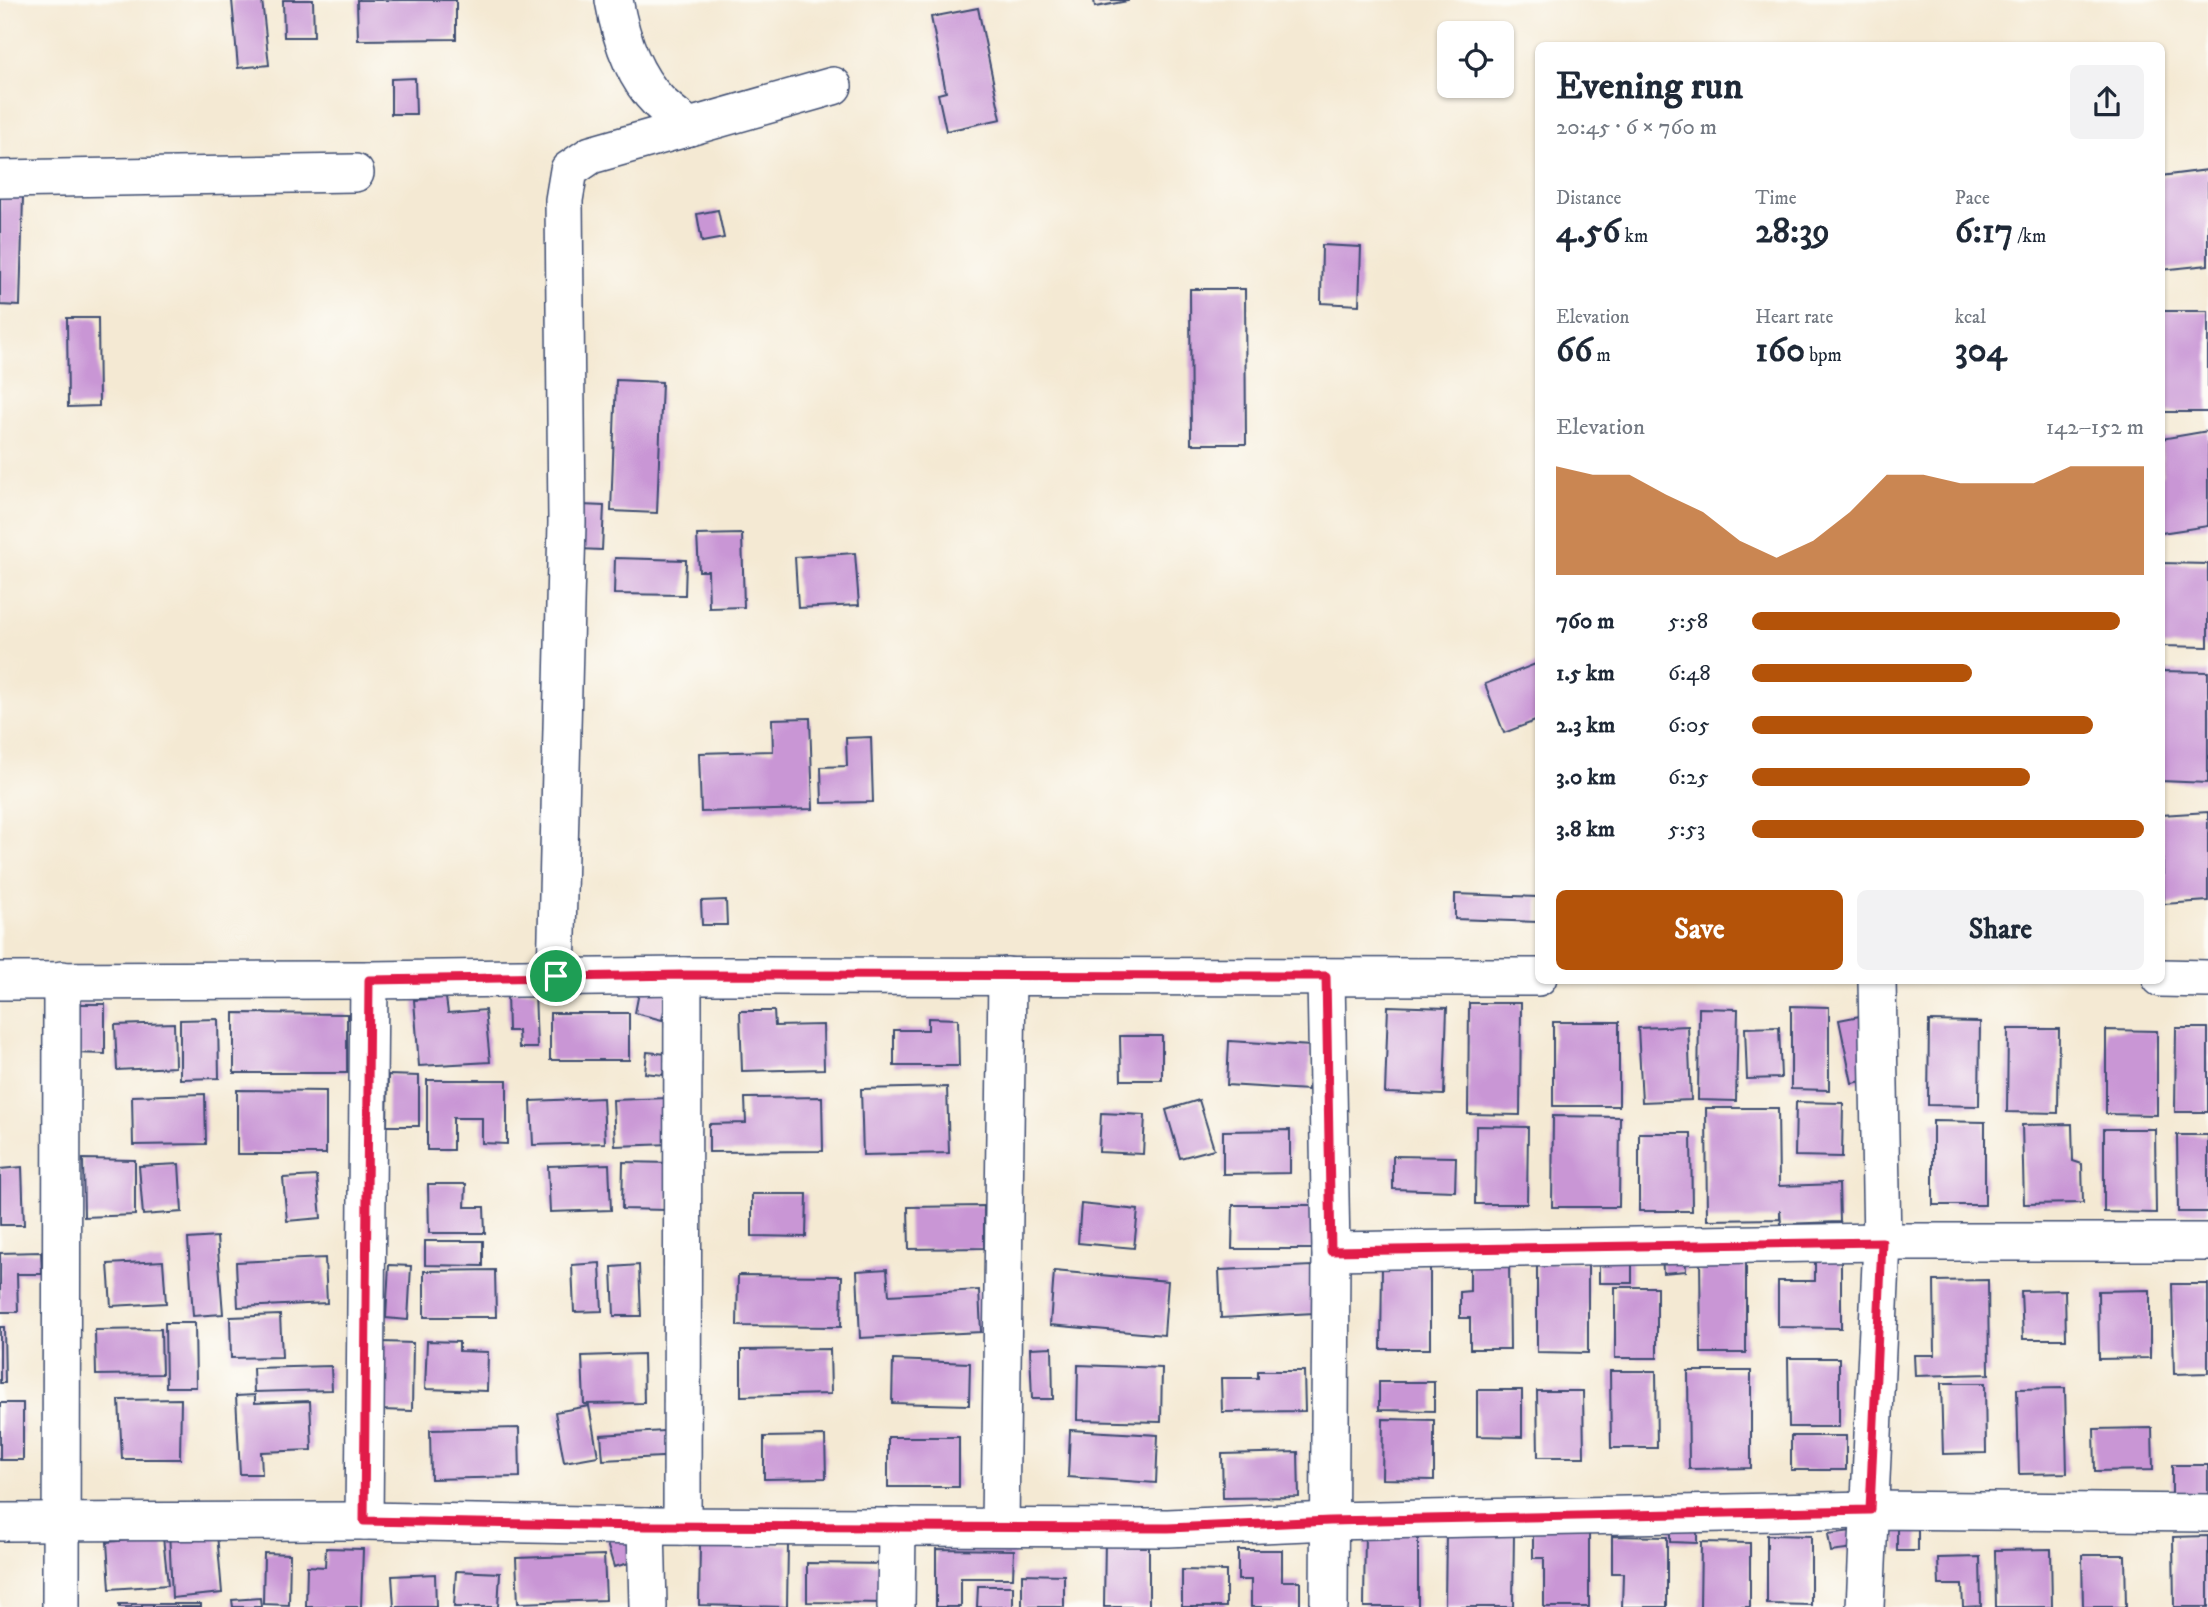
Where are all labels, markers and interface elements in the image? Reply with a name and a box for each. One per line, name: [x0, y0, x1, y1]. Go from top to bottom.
map controls: [1437, 21, 1514, 98]
button: locate: [1437, 21, 1514, 98]
text: Evening run: [1556, 63, 1743, 111]
button: share: [2070, 65, 2144, 139]
text: 20:45 · 6 × 760 m: [1556, 113, 1717, 142]
text: Distance: [1556, 187, 1621, 210]
text: Time: [1755, 187, 1797, 210]
text: Pace: [1955, 187, 1990, 210]
text: 4.56: [1556, 210, 1620, 254]
text: 28:39: [1755, 210, 1830, 254]
text: 6:17: [1955, 210, 2013, 254]
text: km: [1620, 225, 1648, 248]
text: /km: [2013, 225, 2046, 248]
text: Elevation: [1556, 306, 1630, 329]
text: Heart rate: [1755, 306, 1833, 329]
text: kcal: [1955, 306, 1986, 329]
text: 66: [1556, 329, 1592, 373]
text: 160: [1755, 329, 1805, 373]
text: 304: [1955, 329, 2007, 373]
text: m: [1592, 344, 1611, 367]
text: bpm: [1805, 344, 1842, 367]
text: Elevation: [1556, 413, 1645, 442]
text: 142–152 m: [2046, 413, 2144, 442]
text: 760 m: [1556, 607, 1615, 636]
text: 5:58: [1668, 607, 1708, 636]
text: 1.5 km: [1556, 659, 1615, 688]
text: 6:48: [1668, 659, 1711, 688]
text: 2.3 km: [1556, 711, 1615, 740]
text: 6:05: [1668, 711, 1710, 740]
text: 3.0 km: [1556, 763, 1616, 792]
text: 6:25: [1668, 763, 1709, 792]
text: 3.8 km: [1556, 815, 1615, 844]
text: 5:53: [1668, 815, 1705, 844]
button: Save: [1556, 890, 1843, 970]
button: Share: [1857, 890, 2144, 970]
pin: [526, 946, 586, 1006]
icon: arrive: [537, 957, 575, 995]

